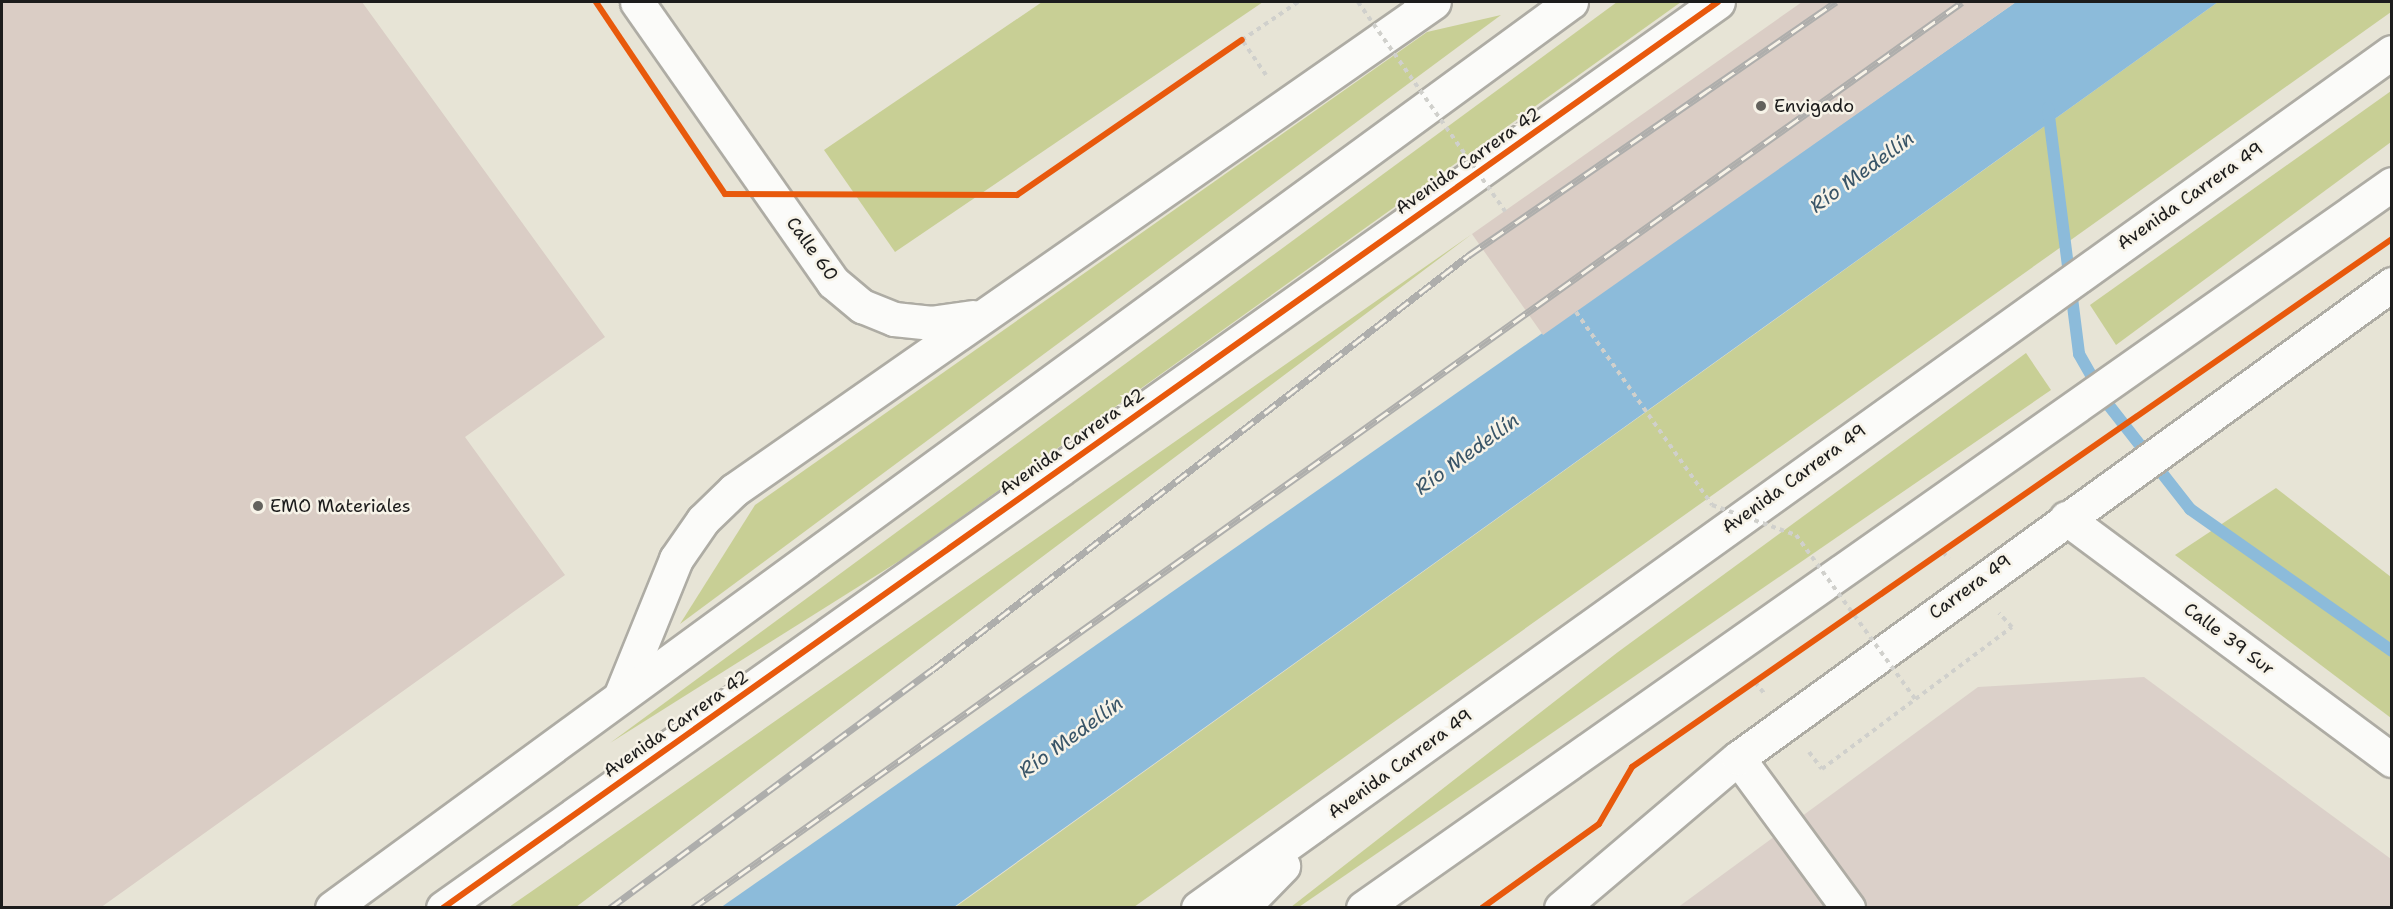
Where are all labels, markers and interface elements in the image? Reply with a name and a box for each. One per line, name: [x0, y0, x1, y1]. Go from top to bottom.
place label: Envigado: [1774, 95, 1854, 117]
marker: Envigado: [1752, 97, 1770, 115]
street label: Avenida Carrera 42: [1391, 103, 1545, 219]
water label: Río Medellín: [1805, 126, 1919, 218]
street label: Avenida Carrera 49: [2113, 138, 2267, 254]
street label: Calle 60: [782, 213, 842, 285]
street label: Avenida Carrera 42: [995, 384, 1149, 500]
water label: Río Medellín: [1410, 408, 1524, 500]
street label: Avenida Carrera 49: [1718, 419, 1870, 539]
place label: EMO Materiales: [270, 495, 411, 517]
marker: EMO Materiales: [251, 499, 265, 513]
street label: Carrera 49: [1925, 550, 2015, 624]
street label: Calle 39 Sur: [2180, 598, 2278, 680]
street label: Avenida Carrera 42: [599, 666, 753, 782]
water label: Río Medellín: [1014, 691, 1128, 783]
street label: Avenida Carrera 49: [1324, 704, 1476, 824]

